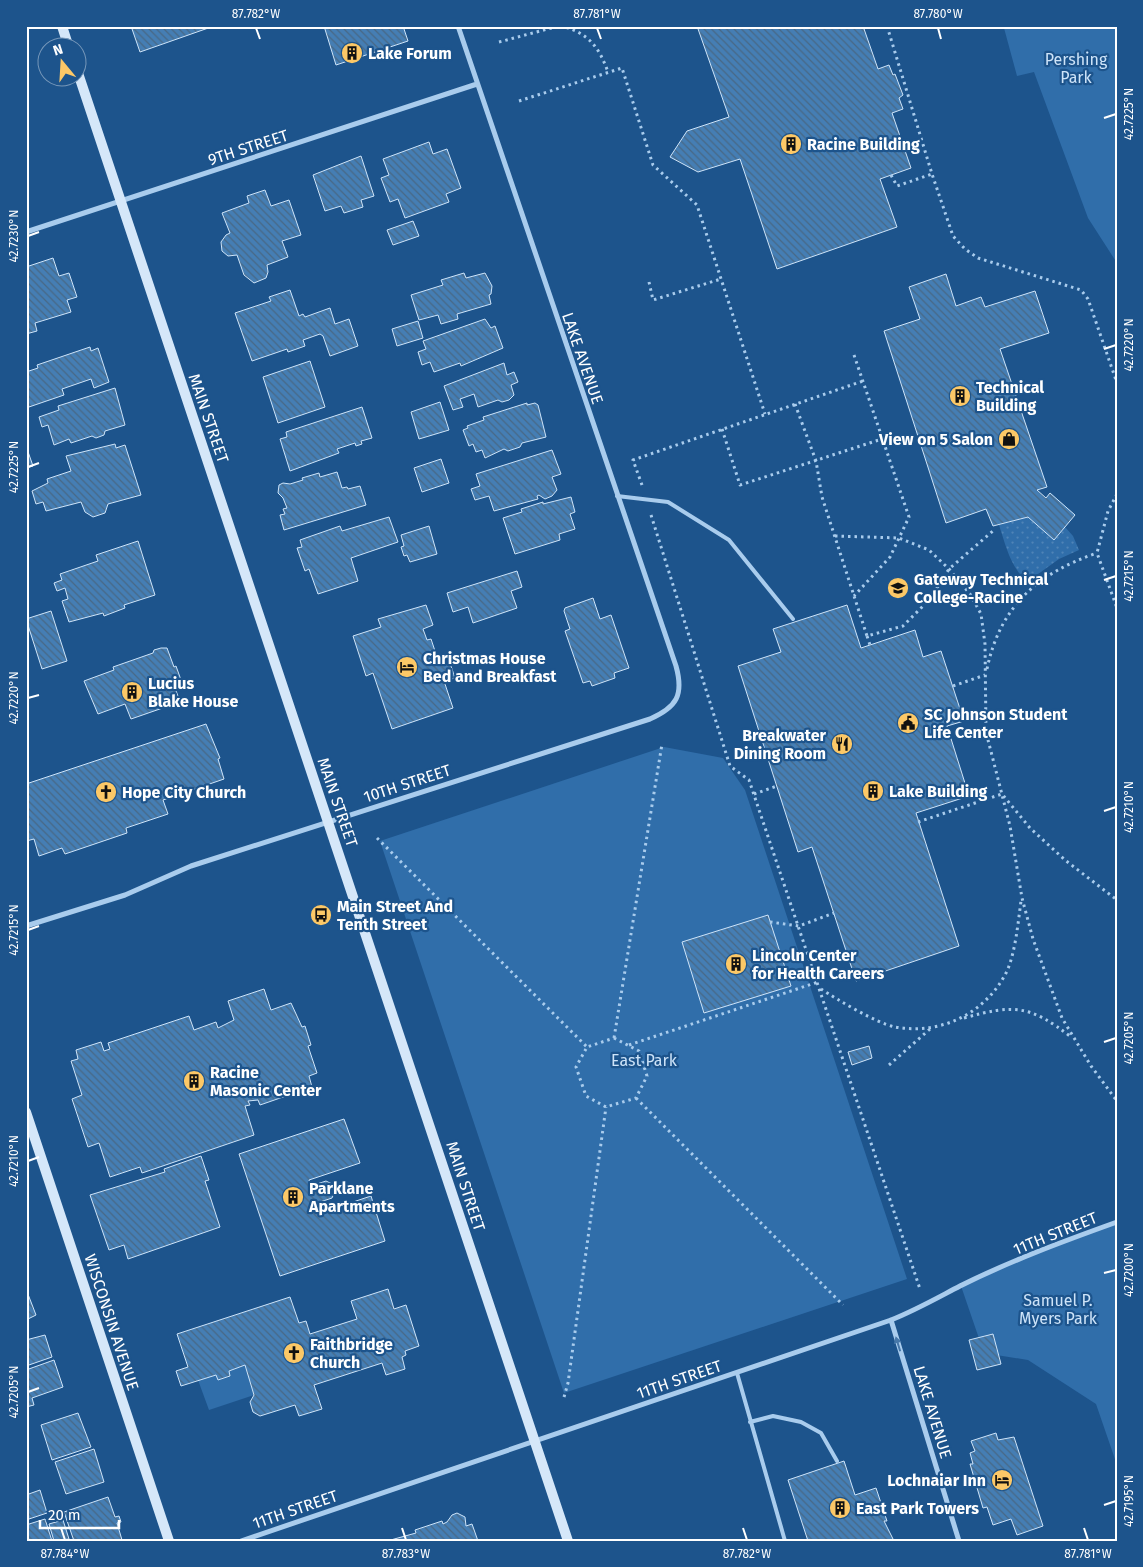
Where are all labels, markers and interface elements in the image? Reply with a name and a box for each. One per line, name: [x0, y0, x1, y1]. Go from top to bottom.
text: 87.782°W: [232, 7, 280, 21]
text: 87.781°W: [573, 7, 621, 21]
text: 87.780°W: [913, 7, 963, 21]
north arrow: [38, 38, 88, 88]
text: N: [51, 41, 65, 60]
building icon: Lake Forum: [340, 41, 364, 65]
place label: Lake Forum: [368, 44, 452, 63]
park label: Pershing Park: [1045, 50, 1108, 87]
text: 42.7225°N: [1122, 88, 1136, 140]
street label: 9TH STREET: [206, 125, 291, 169]
building icon: Racine Building: [779, 132, 803, 156]
place label: Racine Building: [807, 135, 920, 154]
text: 42.7230°N: [7, 209, 21, 263]
street label: LAKE AVENUE: [558, 310, 607, 407]
text: 42.7220°N: [1122, 318, 1136, 372]
street label: MAIN STREET: [184, 371, 233, 466]
place label: Technical Building: [976, 378, 1044, 415]
building icon: Technical Building: [948, 384, 972, 408]
shop icon: View on 5 Salon: [997, 427, 1021, 451]
place label: View on 5 Salon: [878, 430, 993, 449]
text: 42.7225°N: [7, 441, 21, 493]
text: 42.7215°N: [1122, 550, 1136, 602]
place label: Gateway Technical College-Racine: [914, 570, 1049, 607]
school or university icon: Gateway Technical College-Racine: [886, 576, 910, 600]
place label: Christmas House Bed and Breakfast: [423, 649, 557, 686]
hotel icon: Christmas House Bed and Breakfast: [395, 655, 419, 679]
text: 42.7220°N: [7, 671, 21, 725]
place label: Lucius Blake House: [148, 674, 238, 711]
building icon: Lucius Blake House: [120, 680, 144, 704]
place label: SC Johnson Student Life Center: [924, 705, 1068, 742]
public building icon: SC Johnson Student Life Center: [896, 711, 920, 735]
place label: Breakwater Dining Room: [734, 726, 827, 763]
restaurant icon: Breakwater Dining Room: [830, 732, 854, 756]
street label: MAIN STREET: [313, 755, 362, 850]
street label: 10TH STREET: [361, 760, 454, 806]
building icon: Lake Building: [861, 779, 885, 803]
church icon: Hope City Church: [94, 780, 118, 804]
text: 42.7210°N: [1122, 781, 1136, 833]
place label: Lake Building: [889, 782, 988, 801]
place label: Hope City Church: [122, 783, 246, 802]
place label: Main Street And Tenth Street: [337, 897, 453, 934]
bus stop icon: Main Street And Tenth Street: [309, 903, 333, 927]
text: 42.7215°N: [7, 904, 21, 956]
place label: Lincoln Center for Health Careers: [752, 946, 885, 983]
building icon: Lincoln Center for Health Careers: [724, 952, 748, 976]
text: 42.7205°N: [1122, 1011, 1136, 1065]
park label: East Park: [611, 1051, 678, 1070]
place label: Racine Masonic Center: [210, 1063, 322, 1100]
building icon: Racine Masonic Center: [182, 1069, 206, 1093]
text: 42.7210°N: [7, 1135, 21, 1187]
street label: MAIN STREET: [442, 1139, 489, 1234]
place label: Parklane Apartments: [308, 1179, 395, 1216]
building icon: Parklane Apartments: [281, 1185, 305, 1209]
street label: 11TH STREET: [1010, 1208, 1101, 1259]
text: 42.7200°N: [1122, 1243, 1136, 1297]
street label: WISCONSIN AVENUE: [80, 1252, 143, 1393]
park label: Samuel P. Myers Park: [1019, 1291, 1098, 1328]
place label: Faithbridge Church: [310, 1335, 393, 1372]
one-way arrow: [894, 1336, 902, 1351]
church icon: Faithbridge Church: [282, 1341, 306, 1365]
street label: 11TH STREET: [634, 1356, 725, 1403]
street label: LAKE AVENUE: [909, 1364, 956, 1461]
text: 42.7205°N: [7, 1365, 21, 1419]
hotel icon: Lochnaiar Inn: [990, 1468, 1014, 1492]
place label: Lochnaiar Inn: [887, 1471, 986, 1490]
text: 42.7195°N: [1122, 1475, 1136, 1527]
street label: 11TH STREET: [250, 1486, 341, 1533]
building icon: East Park Towers: [828, 1496, 852, 1520]
scale bar: [40, 1497, 119, 1529]
place label: East Park Towers: [856, 1499, 979, 1518]
text: 20 m: [48, 1506, 81, 1524]
text: 87.784°W: [41, 1547, 90, 1561]
text: 87.783°W: [382, 1547, 430, 1561]
text: 87.782°W: [723, 1547, 771, 1561]
text: 87.781°W: [1064, 1547, 1112, 1561]

